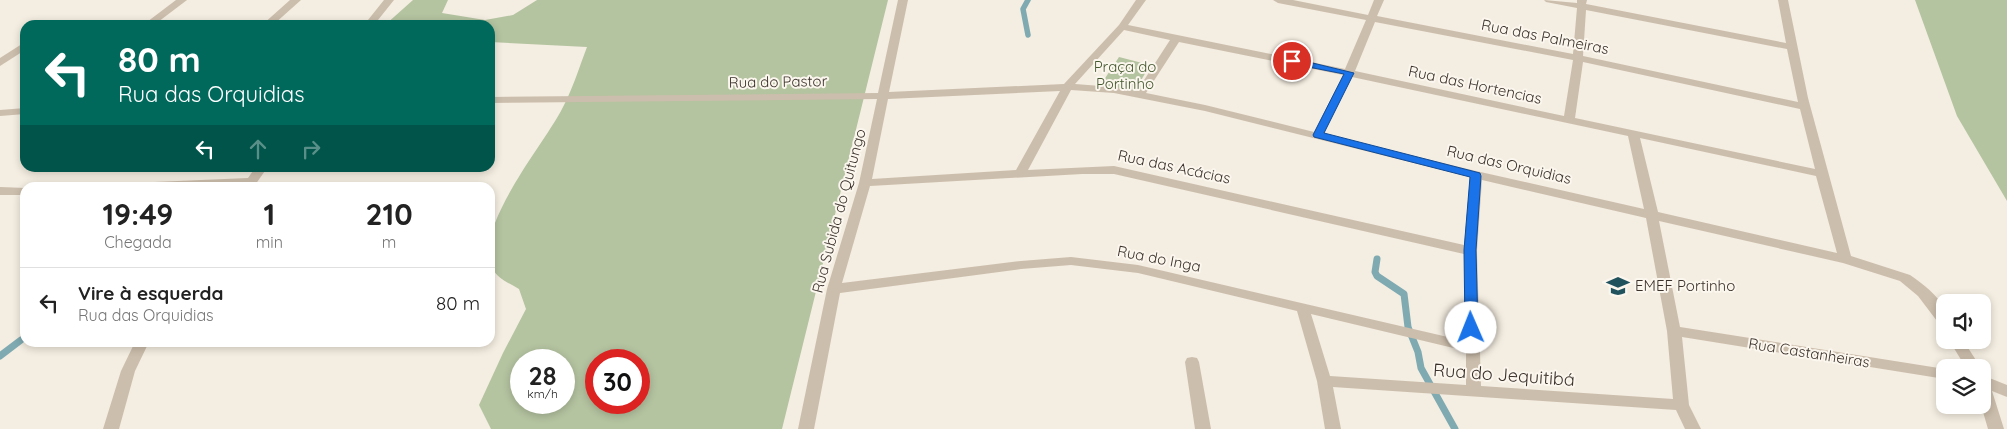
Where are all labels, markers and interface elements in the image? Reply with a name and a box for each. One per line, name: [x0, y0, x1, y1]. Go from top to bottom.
street label: Rua das Palmeiras: [1480, 15, 1610, 58]
text: 80 m: [118, 37, 201, 81]
icon: left: [35, 40, 100, 105]
pin: [1271, 40, 1313, 82]
icon: arrive: [1278, 47, 1306, 75]
park label: Praça do Portinho: [1094, 57, 1156, 93]
street label: Rua das Hortencias: [1407, 61, 1544, 108]
street label: Rua do Pastor: [728, 71, 828, 92]
text: Rua das Orquidias: [118, 80, 304, 108]
street label: Rua Subida do Quitungo: [807, 127, 870, 295]
icon: left: [191, 135, 219, 163]
icon: ahead: [244, 135, 272, 163]
icon: right: [297, 135, 325, 163]
street label: Rua das Orquidias: [1445, 141, 1573, 188]
street label: Rua das Acácias: [1116, 145, 1232, 188]
text: 19:49: [102, 195, 173, 233]
text: 1: [264, 195, 275, 233]
text: 210: [365, 195, 413, 233]
text: Chegada: [104, 232, 172, 252]
text: min: [256, 232, 283, 252]
text: m: [382, 232, 396, 252]
street label: Rua do Inga: [1116, 241, 1202, 276]
school or university icon: EMEF Portinho: [1605, 273, 1631, 299]
place label: EMEF Portinho: [1635, 276, 1735, 295]
text: Vire à esquerda: [78, 281, 223, 305]
icon: left: [35, 289, 63, 317]
text: 80 m: [436, 291, 480, 315]
map controls: [1936, 294, 1991, 414]
button: sound: [1936, 294, 1991, 349]
position arrow: [1444, 301, 1496, 353]
text: Rua das Orquidias: [78, 305, 214, 325]
street label: Rua Castanheiras: [1747, 334, 1871, 371]
speed limit sign: 30: [585, 349, 650, 414]
street label: Rua do Jequitibá: [1432, 358, 1576, 391]
button: layers: [1936, 359, 1991, 414]
text: 28: [529, 360, 556, 391]
text: km/h: [527, 386, 558, 401]

